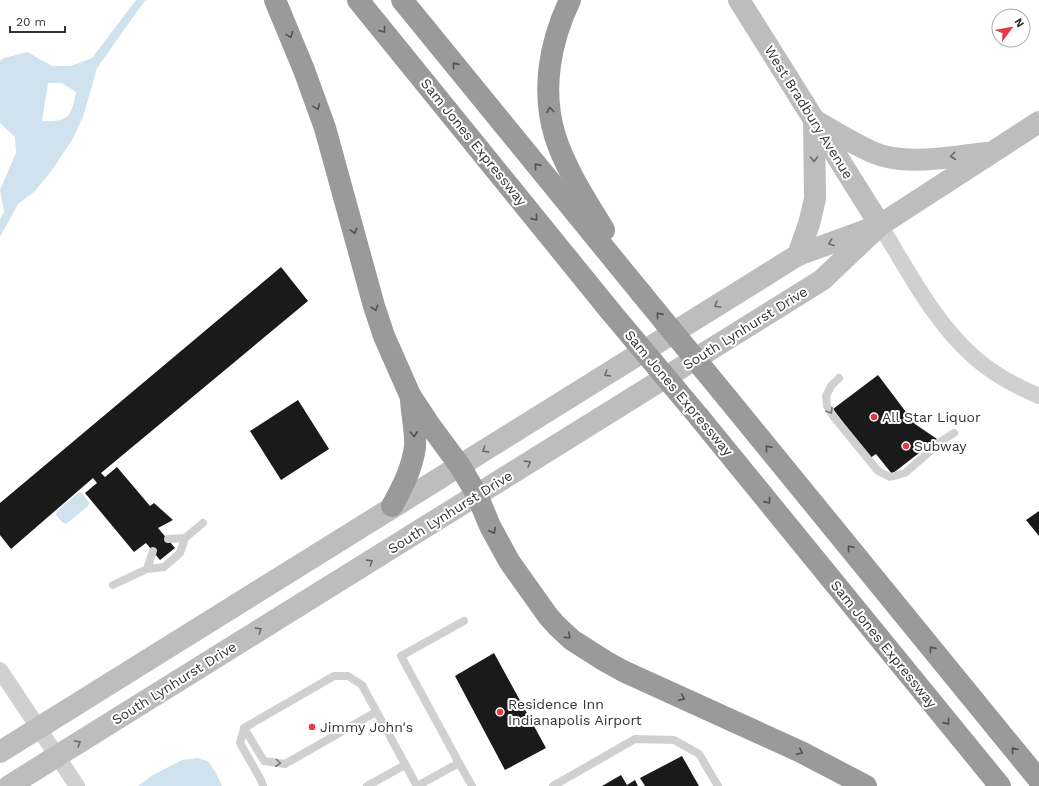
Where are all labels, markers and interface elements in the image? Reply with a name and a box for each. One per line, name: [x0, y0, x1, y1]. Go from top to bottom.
scale bar: [10, 8, 65, 34]
north arrow: [991, 8, 1031, 48]
text: 20 m: [16, 15, 46, 29]
text: N: [1011, 16, 1027, 30]
one-way arrow: [378, 26, 385, 33]
one-way arrow: [286, 31, 294, 38]
street label: West Bradbury Avenue: [761, 42, 857, 182]
one-way arrow: [453, 62, 460, 69]
street label: Sam Jones Expressway: [418, 75, 531, 209]
one-way arrow: [313, 103, 321, 110]
one-way arrow: [546, 107, 555, 113]
one-way arrow: [950, 152, 956, 161]
one-way arrow: [810, 156, 819, 162]
one-way arrow: [535, 163, 542, 170]
one-way arrow: [531, 213, 538, 221]
one-way arrow: [349, 227, 358, 234]
one-way arrow: [827, 238, 834, 246]
street label: South Lynhurst Drive: [680, 283, 810, 373]
one-way arrow: [714, 300, 721, 308]
one-way arrow: [370, 304, 379, 311]
one-way arrow: [656, 312, 663, 319]
street label: Sam Jones Expressway: [622, 327, 737, 460]
one-way arrow: [604, 369, 611, 377]
one-way arrow: [826, 407, 833, 414]
place label: All Star Liquor: [882, 409, 981, 425]
marker: All Star Liquor: [869, 412, 879, 422]
one-way arrow: [410, 431, 419, 437]
place label: Subway: [914, 438, 967, 454]
marker: Subway: [901, 441, 911, 451]
one-way arrow: [765, 445, 772, 452]
one-way arrow: [482, 446, 489, 453]
one-way arrow: [523, 461, 530, 468]
street label: South Lynhurst Drive: [385, 467, 515, 557]
one-way arrow: [763, 497, 770, 504]
one-way arrow: [488, 527, 495, 534]
one-way arrow: [847, 546, 854, 553]
one-way arrow: [366, 559, 373, 566]
street label: Sam Jones Expressway: [828, 577, 941, 711]
one-way arrow: [255, 628, 262, 635]
one-way arrow: [563, 631, 571, 639]
street label: South Lynhurst Drive: [109, 638, 239, 728]
one-way arrow: [930, 647, 937, 654]
one-way arrow: [677, 693, 685, 701]
place label: Residence Inn Indianapolis Airport: [508, 696, 642, 728]
marker: Residence Inn Indianapolis Airport: [495, 707, 505, 717]
one-way arrow: [943, 717, 950, 724]
place label: Jimmy John's: [320, 719, 413, 735]
marker: Jimmy John's: [307, 722, 317, 732]
one-way arrow: [74, 741, 81, 748]
one-way arrow: [796, 747, 803, 755]
one-way arrow: [1012, 747, 1019, 754]
one-way arrow: [275, 758, 281, 767]

